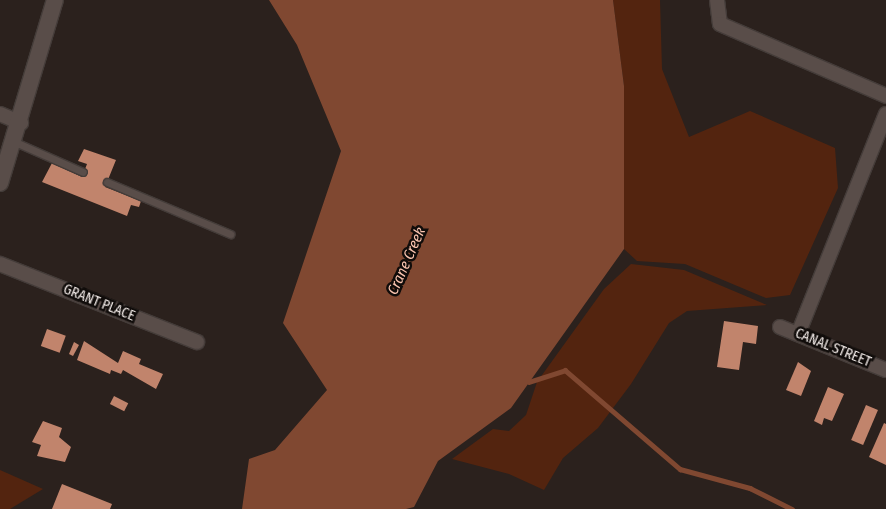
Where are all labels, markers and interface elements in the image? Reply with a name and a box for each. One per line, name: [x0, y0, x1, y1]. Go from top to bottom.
water label: Crane Creek: [384, 224, 430, 298]
street label: GRANT PLACE: [61, 281, 137, 325]
street label: CANAL STREET: [793, 325, 873, 371]

